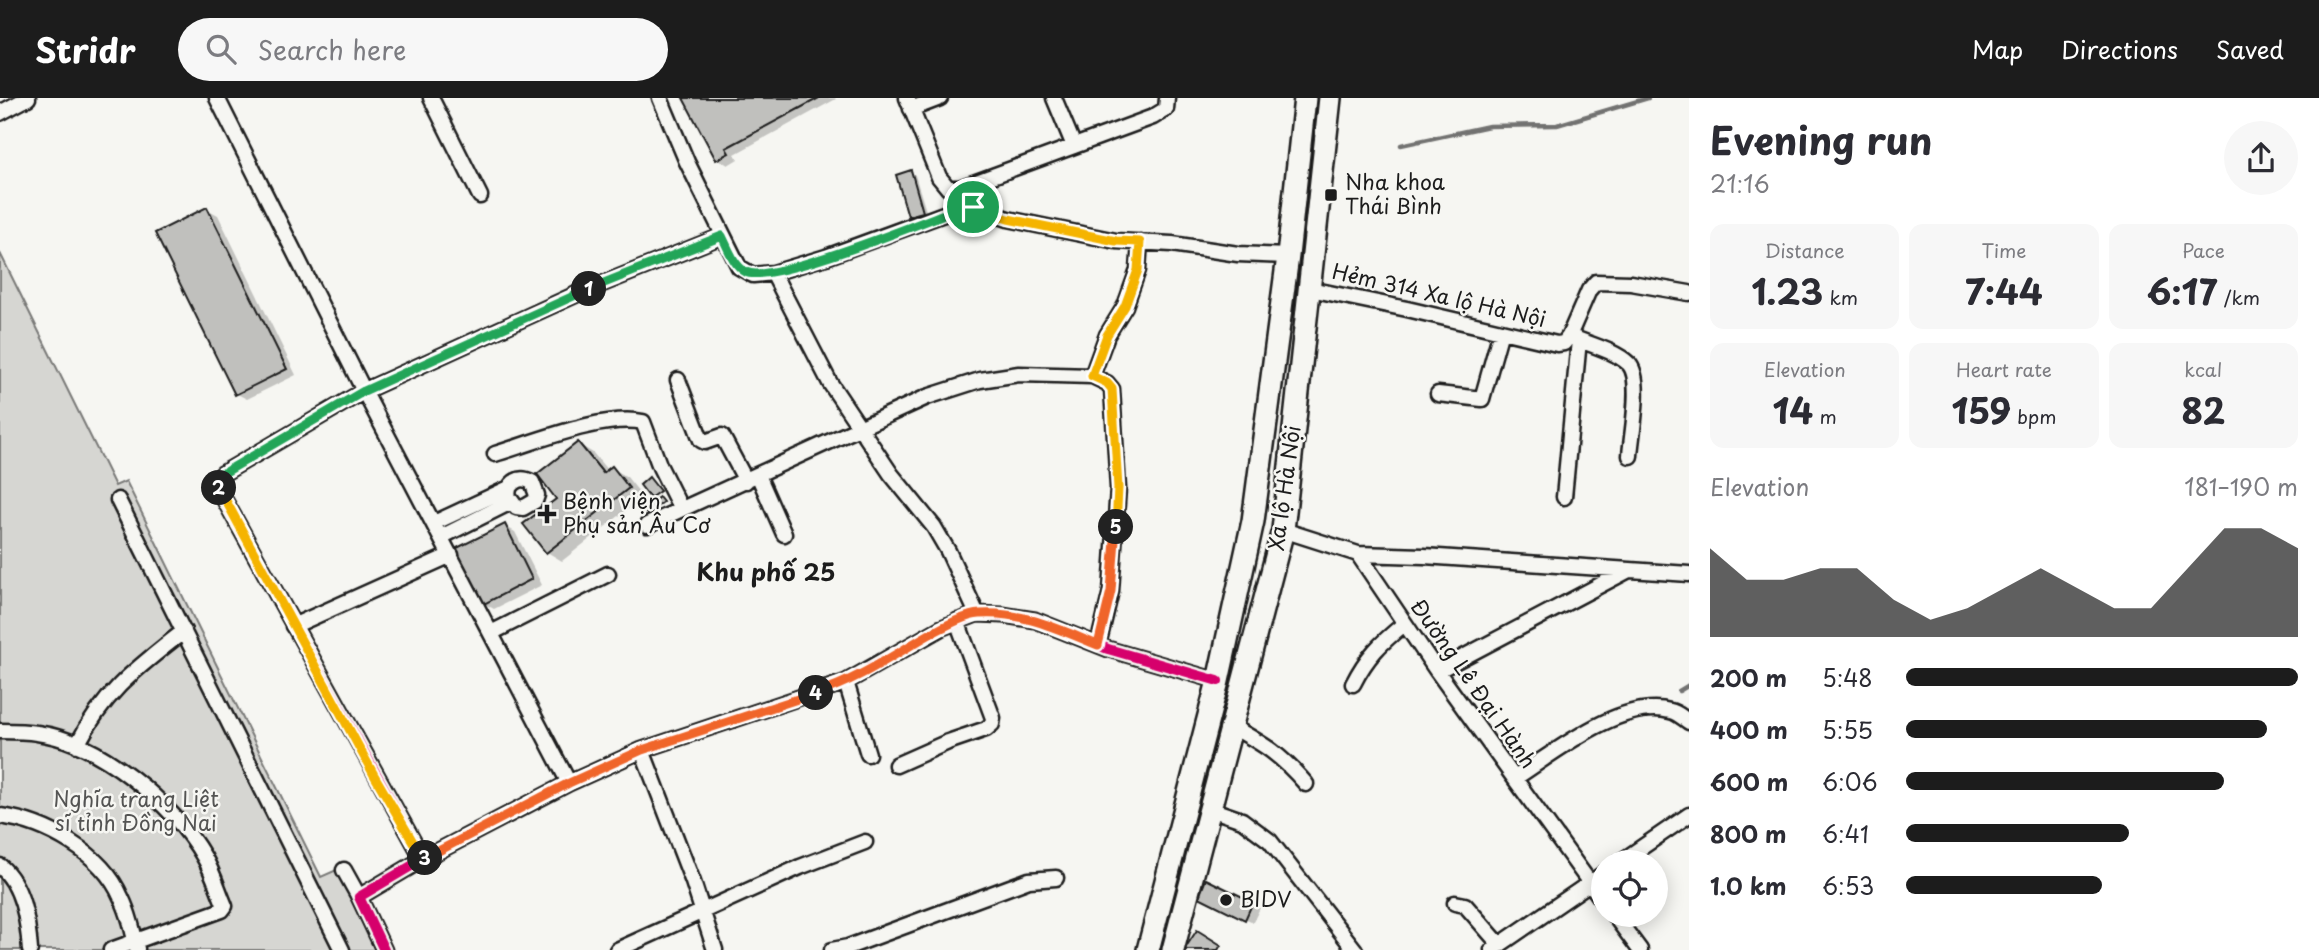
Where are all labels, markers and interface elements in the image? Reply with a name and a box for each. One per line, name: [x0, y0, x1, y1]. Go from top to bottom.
search box: [178, 18, 668, 81]
text: Stridr: [35, 24, 136, 74]
icon: search: [202, 30, 240, 68]
text: Search here: [258, 30, 406, 69]
text: Map: [1972, 31, 2023, 67]
text: Directions: [2061, 31, 2178, 67]
text: Saved: [2216, 31, 2284, 67]
text: Evening run: [1710, 111, 1932, 168]
button: share: [2224, 121, 2298, 195]
place label: Nha khoa Thái Bình: [1345, 165, 1445, 221]
text: 21:16: [1710, 166, 1770, 201]
pin: [943, 177, 1003, 237]
marker: Nha khoa Thái Bình: [1323, 187, 1339, 203]
icon: arrive: [954, 188, 992, 226]
text: Distance: [1765, 236, 1845, 264]
text: Time: [1982, 236, 2026, 264]
text: Pace: [2182, 236, 2225, 264]
street label: Hẻm 314 Xa lộ Hà Nội: [1329, 254, 1549, 334]
text: 1.23: [1751, 264, 1823, 317]
text: 7:44: [1965, 264, 2043, 317]
text: 6:17: [2147, 264, 2217, 317]
pin: 1: [572, 272, 606, 306]
text: 1: [584, 274, 593, 302]
text: km: [1823, 283, 1858, 311]
text: /km: [2217, 283, 2260, 311]
text: Elevation: [1764, 355, 1846, 383]
text: Heart rate: [1956, 355, 2052, 383]
text: kcal: [2184, 355, 2222, 383]
text: 14: [1773, 383, 1813, 436]
text: 159: [1951, 383, 2011, 436]
text: 82: [2181, 383, 2225, 436]
text: m: [1813, 402, 1837, 430]
text: bpm: [2011, 402, 2057, 430]
street label: Xa lộ Hà Nội: [1258, 423, 1308, 552]
text: Elevation: [1710, 469, 1809, 504]
text: 181–190 m: [2184, 469, 2298, 504]
pin: 2: [202, 470, 236, 506]
text: 2: [212, 473, 225, 501]
place label: Bệnh viện Phụ sản Âu Cơ: [563, 484, 711, 540]
marker: Bệnh viện Phụ sản Âu Cơ: [537, 504, 557, 524]
pin: 5: [1098, 510, 1134, 544]
text: 5: [1109, 512, 1122, 540]
district label: Khu phố 25: [696, 553, 836, 589]
street label: Đường Lê Đại Hành: [1404, 592, 1545, 774]
text: 200 m: [1710, 660, 1787, 695]
text: 5:48: [1822, 660, 1873, 695]
pin: 4: [798, 676, 834, 710]
text: 4: [809, 678, 822, 706]
text: 400 m: [1710, 712, 1788, 747]
text: 5:55: [1822, 712, 1873, 747]
text: 600 m: [1710, 764, 1788, 799]
text: 6:06: [1822, 764, 1878, 799]
park label: Nghĩa trang Liệt sĩ tỉnh Đồng Nai: [53, 782, 219, 838]
text: 800 m: [1710, 816, 1787, 851]
text: 6:41: [1822, 816, 1869, 851]
pin: 3: [408, 840, 442, 876]
text: 3: [418, 843, 431, 871]
map controls: [1591, 850, 1668, 927]
button: locate: [1591, 850, 1668, 927]
text: 1.0 km: [1710, 868, 1787, 903]
text: 6:53: [1822, 868, 1874, 903]
place label: BIDV: [1240, 882, 1292, 914]
marker: BIDV: [1218, 892, 1234, 908]

